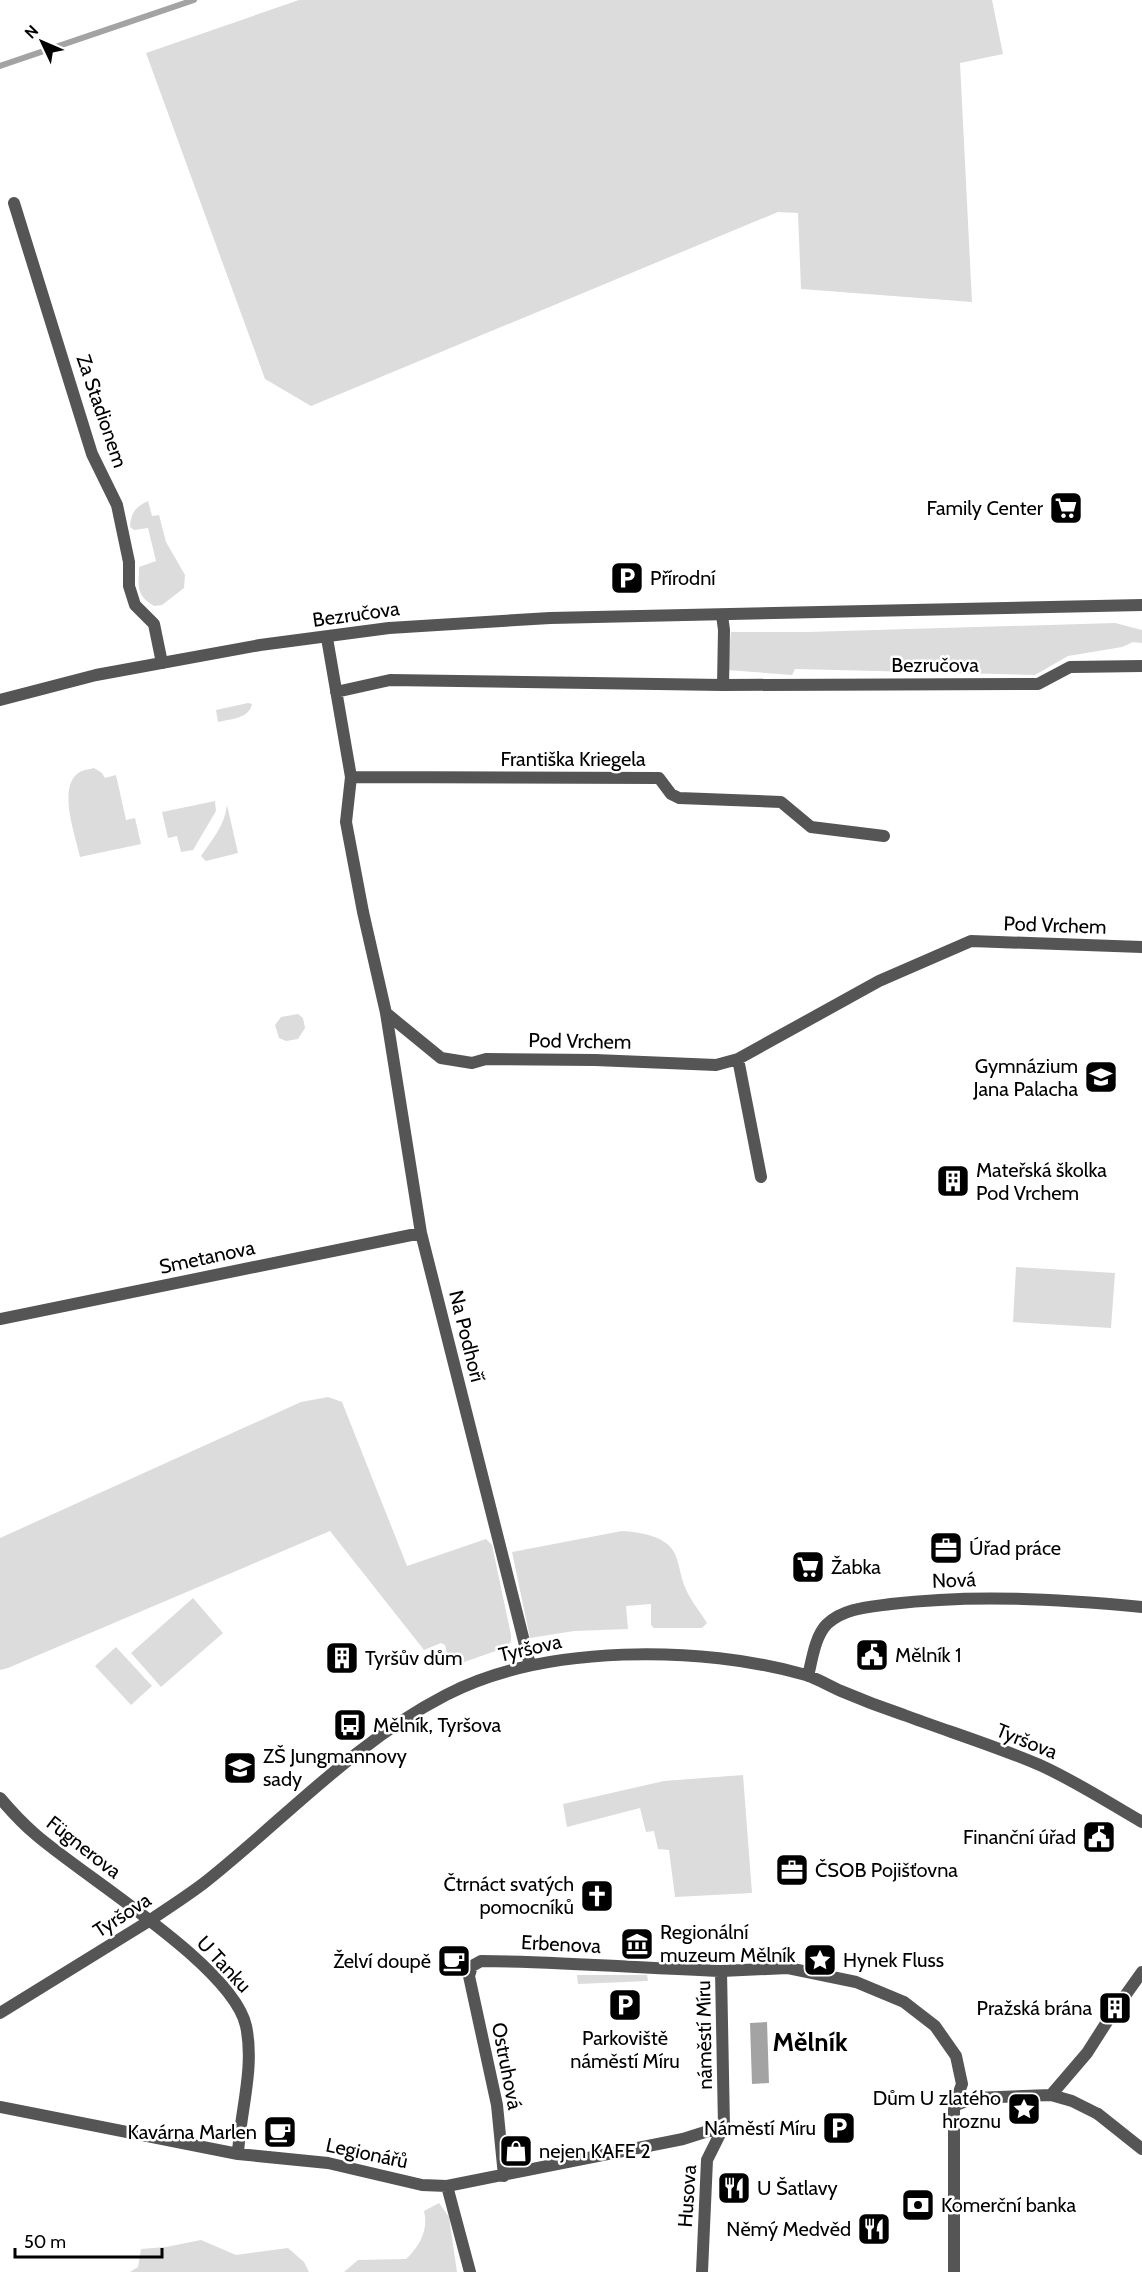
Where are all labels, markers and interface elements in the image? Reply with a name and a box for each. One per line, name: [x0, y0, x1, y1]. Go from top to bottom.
north arrow: [12, 12, 72, 72]
text: N: [21, 21, 42, 43]
street label: Za Stadionem: [71, 351, 133, 471]
supermarket icon: Family Center: [1048, 490, 1084, 526]
place label: Family Center: [927, 496, 1044, 520]
parking icon: Přírodní: [609, 560, 645, 596]
place label: Přírodní: [650, 566, 716, 590]
street label: Bezručova: [311, 596, 401, 632]
street label: Bezručova: [891, 653, 979, 677]
street label: Františka Kriegela: [500, 747, 646, 771]
street label: Pod Vrchem: [1003, 911, 1107, 939]
street label: Pod Vrchem: [528, 1028, 632, 1054]
place label: Gymnázium Jana Palacha: [973, 1054, 1078, 1101]
school or university icon: Gymnázium Jana Palacha: [1083, 1059, 1119, 1095]
place label: Mateřská školka Pod Vrchem: [976, 1158, 1107, 1205]
building icon: Mateřská školka Pod Vrchem: [935, 1163, 971, 1199]
street label: Smetanova: [157, 1235, 257, 1279]
street label: Na Podhoří: [444, 1288, 490, 1384]
office icon: Úřad práce: [928, 1530, 964, 1566]
place label: Úřad práce: [969, 1536, 1061, 1560]
supermarket icon: Žabka: [790, 1549, 826, 1585]
place label: Žabka: [831, 1555, 881, 1579]
street label: Nová: [932, 1567, 977, 1593]
street label: Tyršova: [496, 1629, 564, 1667]
public building icon: Mělník 1: [854, 1637, 890, 1673]
building icon: Tyršův dům: [324, 1640, 360, 1676]
place label: Mělník 1: [895, 1643, 962, 1667]
place label: Tyršův dům: [365, 1646, 463, 1670]
bus stop icon: Mělník, Tyršova: [332, 1707, 368, 1743]
place label: Mělník, Tyršova: [373, 1713, 502, 1737]
street label: Tyršova: [993, 1718, 1061, 1764]
place label: ZŠ Jungmannovy sady: [263, 1744, 407, 1791]
school or university icon: ZŠ Jungmannovy sady: [222, 1750, 258, 1786]
street label: Fügnerova: [42, 1811, 126, 1884]
public building icon: Finanční úřad: [1081, 1819, 1117, 1855]
place label: Finanční úřad: [963, 1825, 1076, 1849]
office icon: ČSOB Pojišťovna: [774, 1852, 810, 1888]
place label: ČSOB Pojišťovna: [815, 1858, 958, 1882]
place label: Čtrnáct svatých pomocníků: [444, 1872, 574, 1919]
church icon: Čtrnáct svatých pomocníků: [579, 1878, 615, 1914]
street label: Tyršova: [89, 1887, 156, 1942]
place label: Regionální muzeum Mělník: [660, 1920, 796, 1967]
museum icon: Regionální muzeum Mělník: [619, 1926, 655, 1962]
street label: Erbenova: [520, 1930, 602, 1958]
street label: U Tanku: [192, 1931, 256, 1997]
place icon: Hynek Fluss: [802, 1942, 838, 1978]
cafe icon: Želví doupě: [436, 1943, 472, 1979]
place label: Hynek Fluss: [843, 1948, 944, 1972]
place label: Želví doupě: [333, 1949, 431, 1973]
street label: náměstí Míru: [691, 1980, 717, 2090]
parking icon: Parkoviště náměstí Míru: [607, 1987, 643, 2023]
building icon: Pražská brána: [1097, 1990, 1133, 2026]
place label: Pražská brána: [977, 1996, 1092, 2020]
street label: Ostruhová: [487, 2020, 527, 2112]
place label: Parkoviště náměstí Míru: [570, 2026, 680, 2073]
district label: Mělník: [772, 2026, 848, 2058]
place label: Dům U zlatého hroznu: [873, 2086, 1001, 2133]
place icon: Dům U zlatého hroznu: [1006, 2091, 1042, 2127]
parking icon: Náměstí Míru: [821, 2110, 857, 2146]
cafe icon: Kavárna Marlen: [262, 2114, 298, 2150]
place label: Náměstí Míru: [704, 2116, 816, 2140]
place label: Kavárna Marlen: [127, 2120, 257, 2144]
street label: Legionářů: [324, 2133, 410, 2173]
shop icon: nejen KAFE 2: [498, 2133, 534, 2169]
place label: nejen KAFE 2: [539, 2139, 651, 2163]
street label: Husova: [673, 2163, 701, 2228]
restaurant icon: U Šatlavy: [716, 2170, 752, 2206]
place label: U Šatlavy: [757, 2176, 838, 2200]
bank icon: Komerční banka: [900, 2187, 936, 2223]
place label: Komerční banka: [941, 2193, 1076, 2217]
restaurant icon: Němý Medvěd: [856, 2211, 892, 2247]
place label: Němý Medvěd: [726, 2217, 851, 2241]
scale bar: [15, 2221, 162, 2259]
text: 50 m: [24, 2231, 66, 2253]

